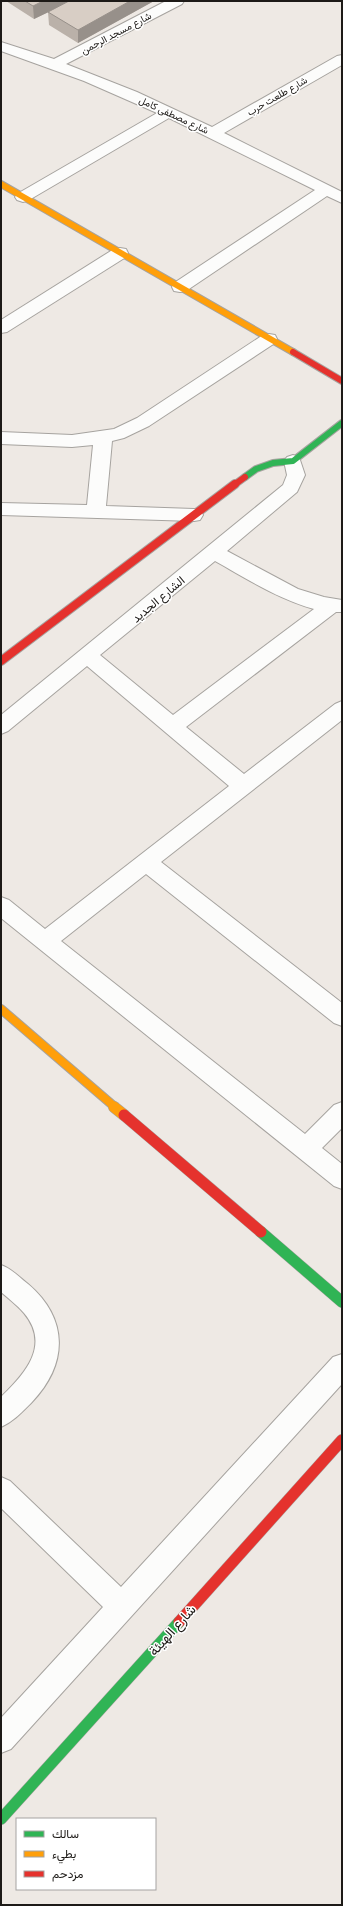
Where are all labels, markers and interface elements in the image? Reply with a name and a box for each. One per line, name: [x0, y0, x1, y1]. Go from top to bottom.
street label: شارع مسجد الرحمن: [78, 9, 154, 57]
street label: شارع طلعت حرب: [244, 73, 310, 119]
street label: شارع مصطفى كامل: [137, 93, 211, 137]
street label: الشارع الجديد: [128, 573, 189, 627]
street label: شارع الهيئة: [144, 1601, 201, 1661]
legend: [16, 1818, 156, 1890]
text: سالك: [52, 1826, 79, 1841]
text: بطيء: [52, 1846, 76, 1864]
text: مزدحم: [52, 1866, 83, 1882]

